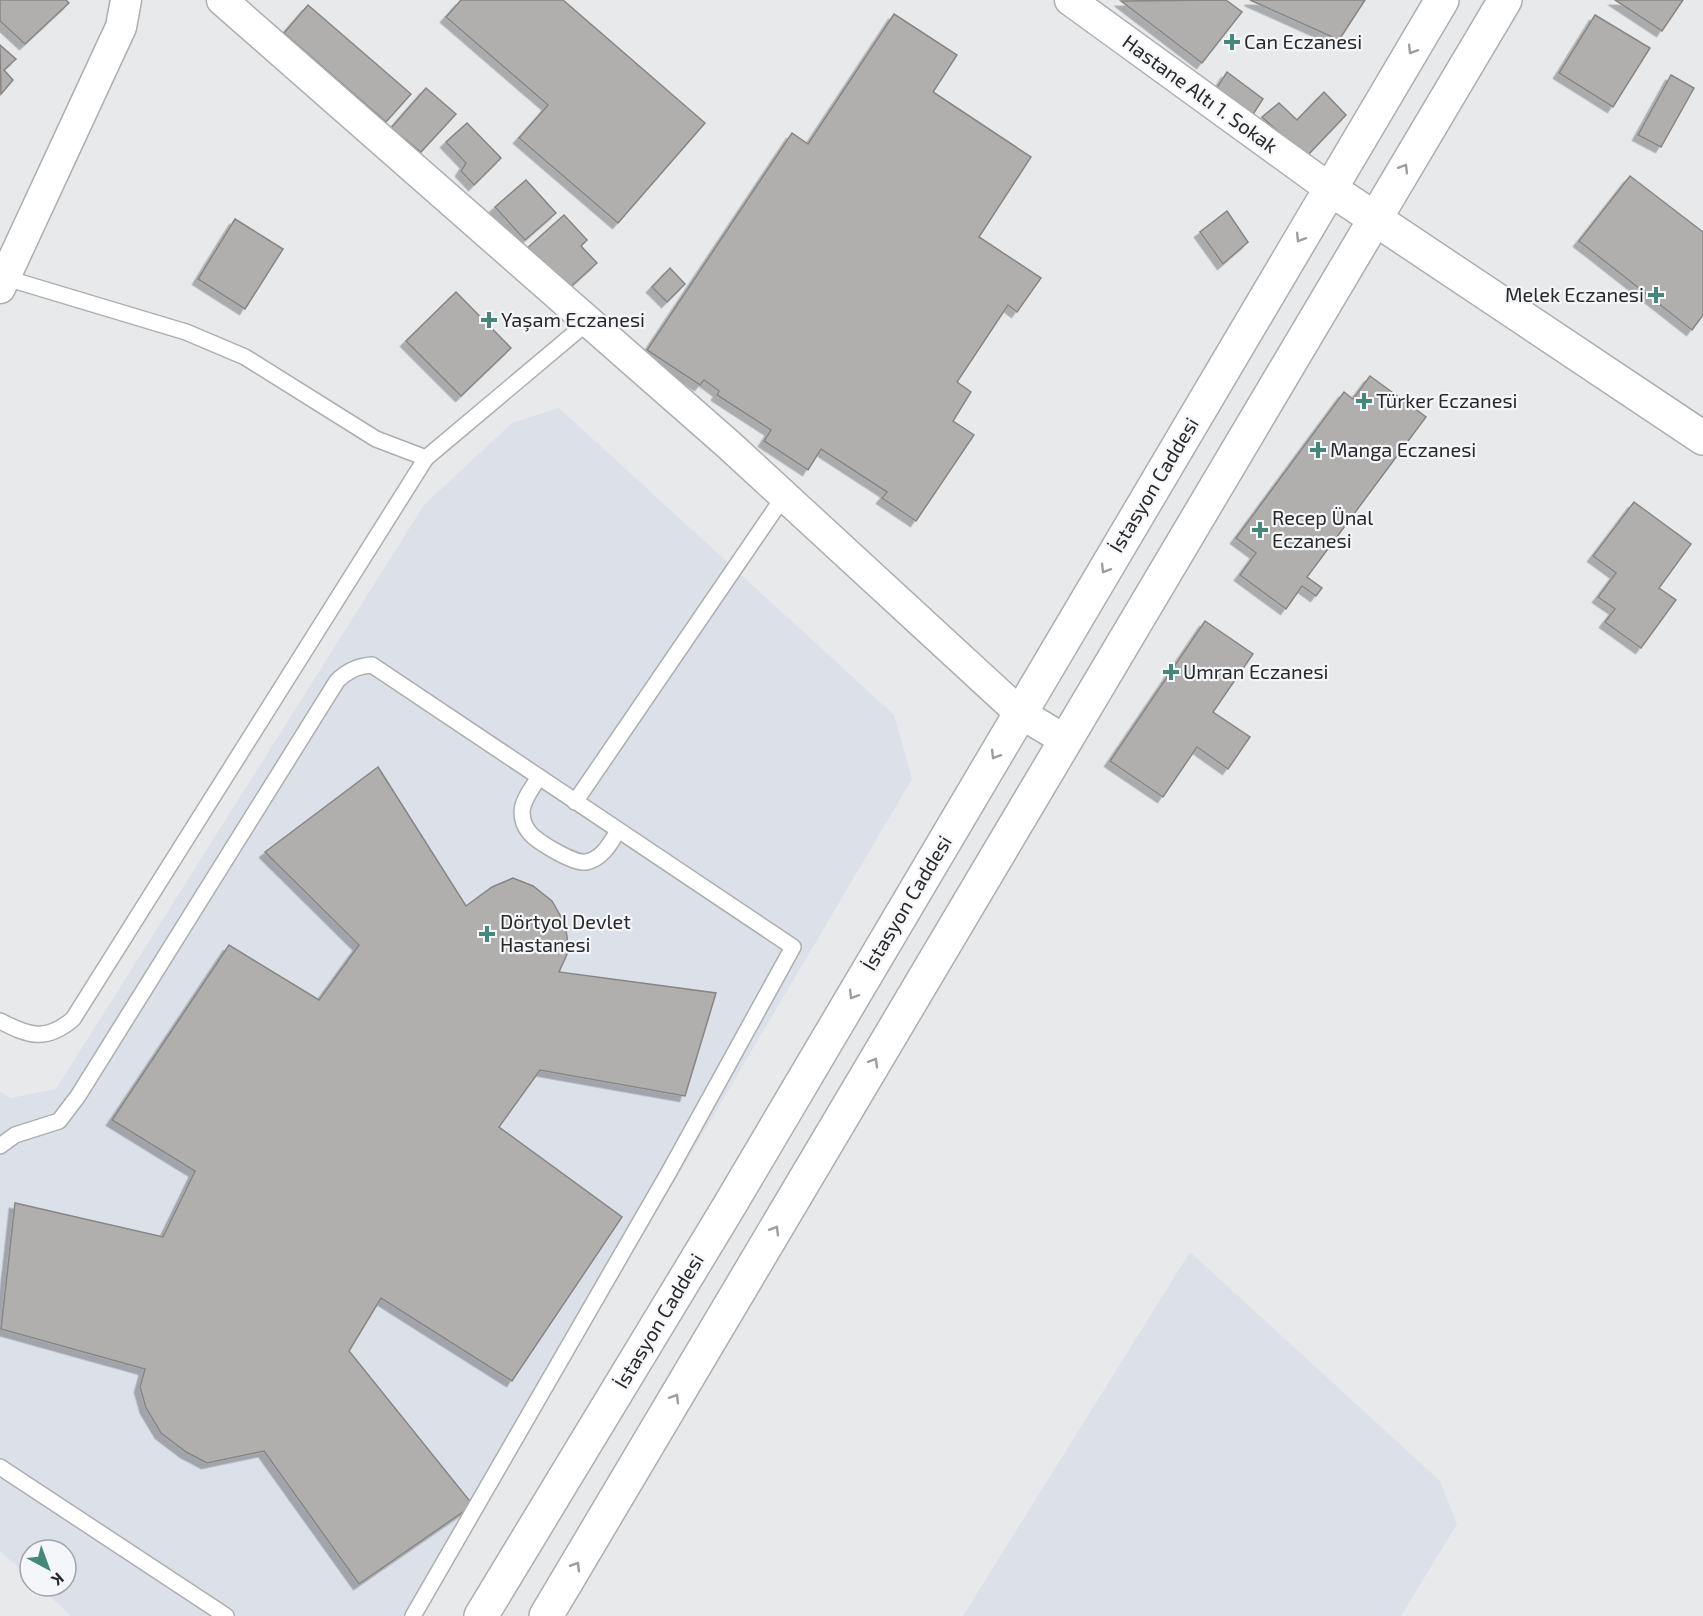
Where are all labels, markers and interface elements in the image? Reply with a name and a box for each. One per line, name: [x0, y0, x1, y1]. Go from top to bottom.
street label: Hastane Altı 1. Sokak: [1118, 29, 1283, 157]
place label: Can Eczanesi: [1244, 29, 1362, 53]
marker: Can Eczanesi: [1225, 35, 1239, 49]
one-way arrow: [1408, 44, 1419, 54]
one-way arrow: [1397, 164, 1409, 174]
one-way arrow: [1295, 232, 1307, 242]
place label: Melek Eczanesi: [1505, 282, 1644, 306]
marker: Melek Eczanesi: [1649, 288, 1663, 302]
place label: Yaşam Eczanesi: [501, 307, 645, 332]
marker: Yaşam Eczanesi: [482, 313, 496, 327]
place label: Türker Eczanesi: [1376, 388, 1518, 412]
marker: Türker Eczanesi: [1357, 394, 1371, 408]
street label: İstasyon Caddesi: [1103, 413, 1203, 556]
place label: Manga Eczanesi: [1330, 437, 1476, 461]
marker: Manga Eczanesi: [1311, 443, 1325, 457]
place label: Recep Ünal Eczanesi: [1272, 505, 1373, 552]
marker: Recep Ünal Eczanesi: [1253, 523, 1267, 537]
one-way arrow: [1100, 563, 1112, 573]
place label: Umran Eczanesi: [1183, 659, 1329, 683]
marker: Umran Eczanesi: [1164, 665, 1178, 679]
one-way arrow: [991, 749, 1002, 759]
street label: İstasyon Caddesi: [856, 831, 956, 974]
place label: Dörtyol Devlet Hastanesi: [500, 909, 631, 956]
marker: Dörtyol Devlet Hastanesi: [478, 925, 496, 943]
one-way arrow: [849, 989, 860, 999]
one-way arrow: [867, 1058, 878, 1068]
one-way arrow: [767, 1226, 779, 1236]
street label: İstasyon Caddesi: [608, 1249, 708, 1392]
one-way arrow: [668, 1394, 680, 1404]
north arrow: [18, 1538, 78, 1598]
one-way arrow: [568, 1562, 580, 1572]
text: K: [47, 1569, 68, 1591]

